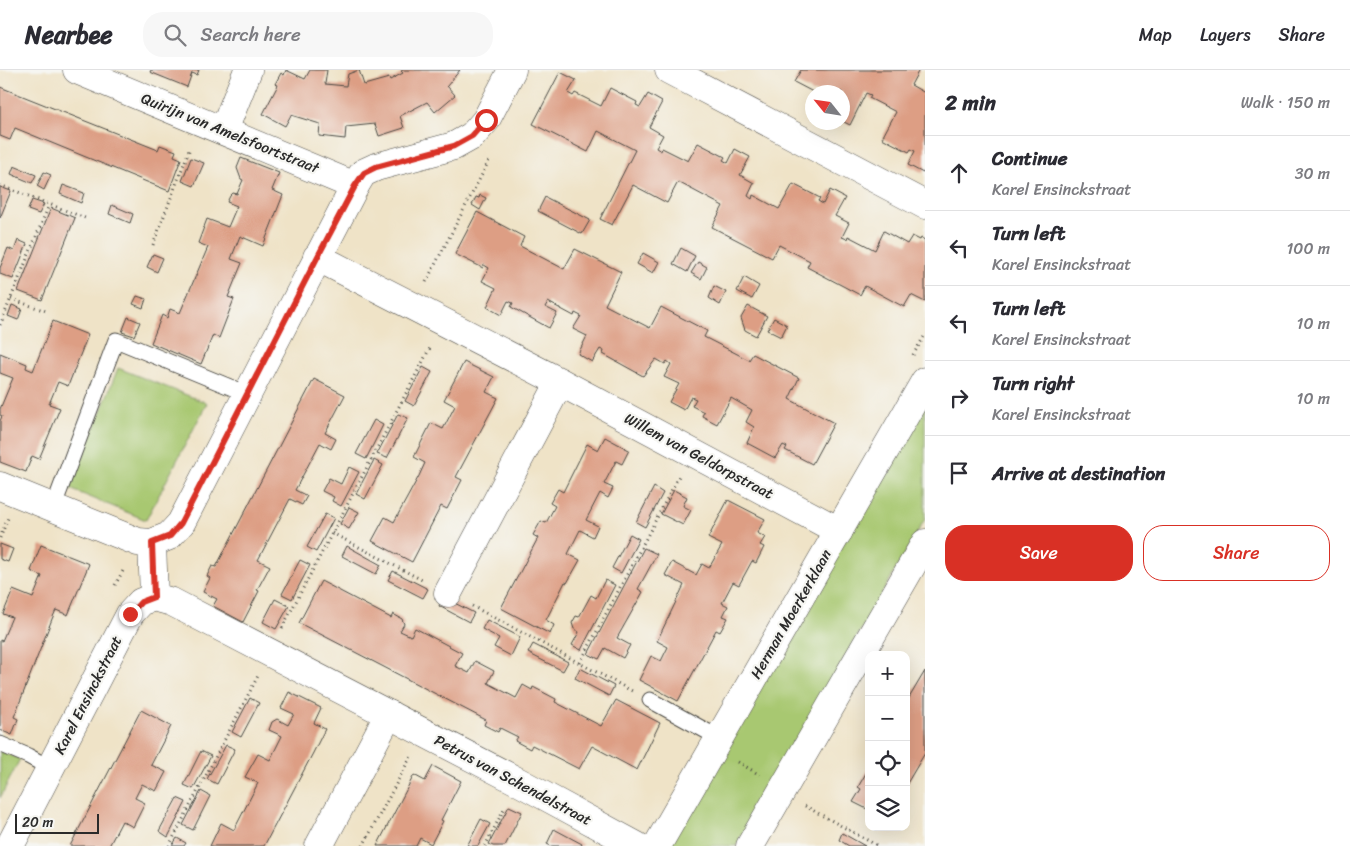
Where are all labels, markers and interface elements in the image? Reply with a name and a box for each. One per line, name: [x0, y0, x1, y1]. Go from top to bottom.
search box: [143, 12, 493, 57]
text: Nearbee: [25, 14, 113, 56]
text: Search here: [201, 18, 301, 51]
text: Map: [1139, 19, 1172, 51]
text: Layers: [1200, 19, 1251, 51]
text: Share: [1279, 19, 1325, 51]
icon: search: [161, 21, 189, 49]
text: 2 min: [945, 84, 996, 122]
street label: Quirijn van Amelsfoortstraat: [137, 85, 324, 181]
north arrow: [805, 85, 850, 130]
text: Walk · 150 m: [1241, 88, 1330, 117]
route start: [475, 109, 498, 132]
text: Continue: [992, 142, 1068, 175]
icon: ahead: [945, 159, 973, 187]
text: 30 m: [1295, 159, 1330, 188]
text: Karel Ensinckstraat: [992, 175, 1131, 204]
text: Turn left: [992, 217, 1065, 250]
icon: left: [945, 234, 973, 262]
text: 100 m: [1286, 234, 1330, 263]
text: Karel Ensinckstraat: [992, 250, 1131, 279]
text: Turn left: [992, 292, 1065, 325]
icon: left: [945, 309, 973, 337]
text: 10 m: [1297, 309, 1330, 338]
text: Karel Ensinckstraat: [992, 325, 1131, 354]
text: Turn right: [992, 367, 1074, 400]
icon: right: [945, 384, 973, 412]
text: 10 m: [1297, 384, 1330, 413]
text: Karel Ensinckstraat: [992, 400, 1131, 429]
street label: Willem van Geldorpstraat: [620, 406, 779, 507]
text: Arrive at destination: [992, 457, 1165, 490]
icon: arrive: [945, 459, 973, 487]
button: Save: [945, 525, 1133, 581]
button: Share: [1143, 525, 1330, 581]
street label: Herman Moerkerklaan: [743, 544, 839, 684]
route end: [119, 603, 142, 626]
street label: Karel Ensinckstraat: [47, 631, 129, 759]
map controls: [865, 651, 910, 831]
button: +: [865, 651, 910, 696]
button: −: [865, 696, 910, 741]
street label: Petrus van Schendelstraat: [430, 727, 597, 833]
button: locate: [865, 741, 910, 786]
button: layers: [865, 786, 910, 831]
text: 20 m: [22, 810, 53, 835]
scale bar: [15, 811, 99, 834]

